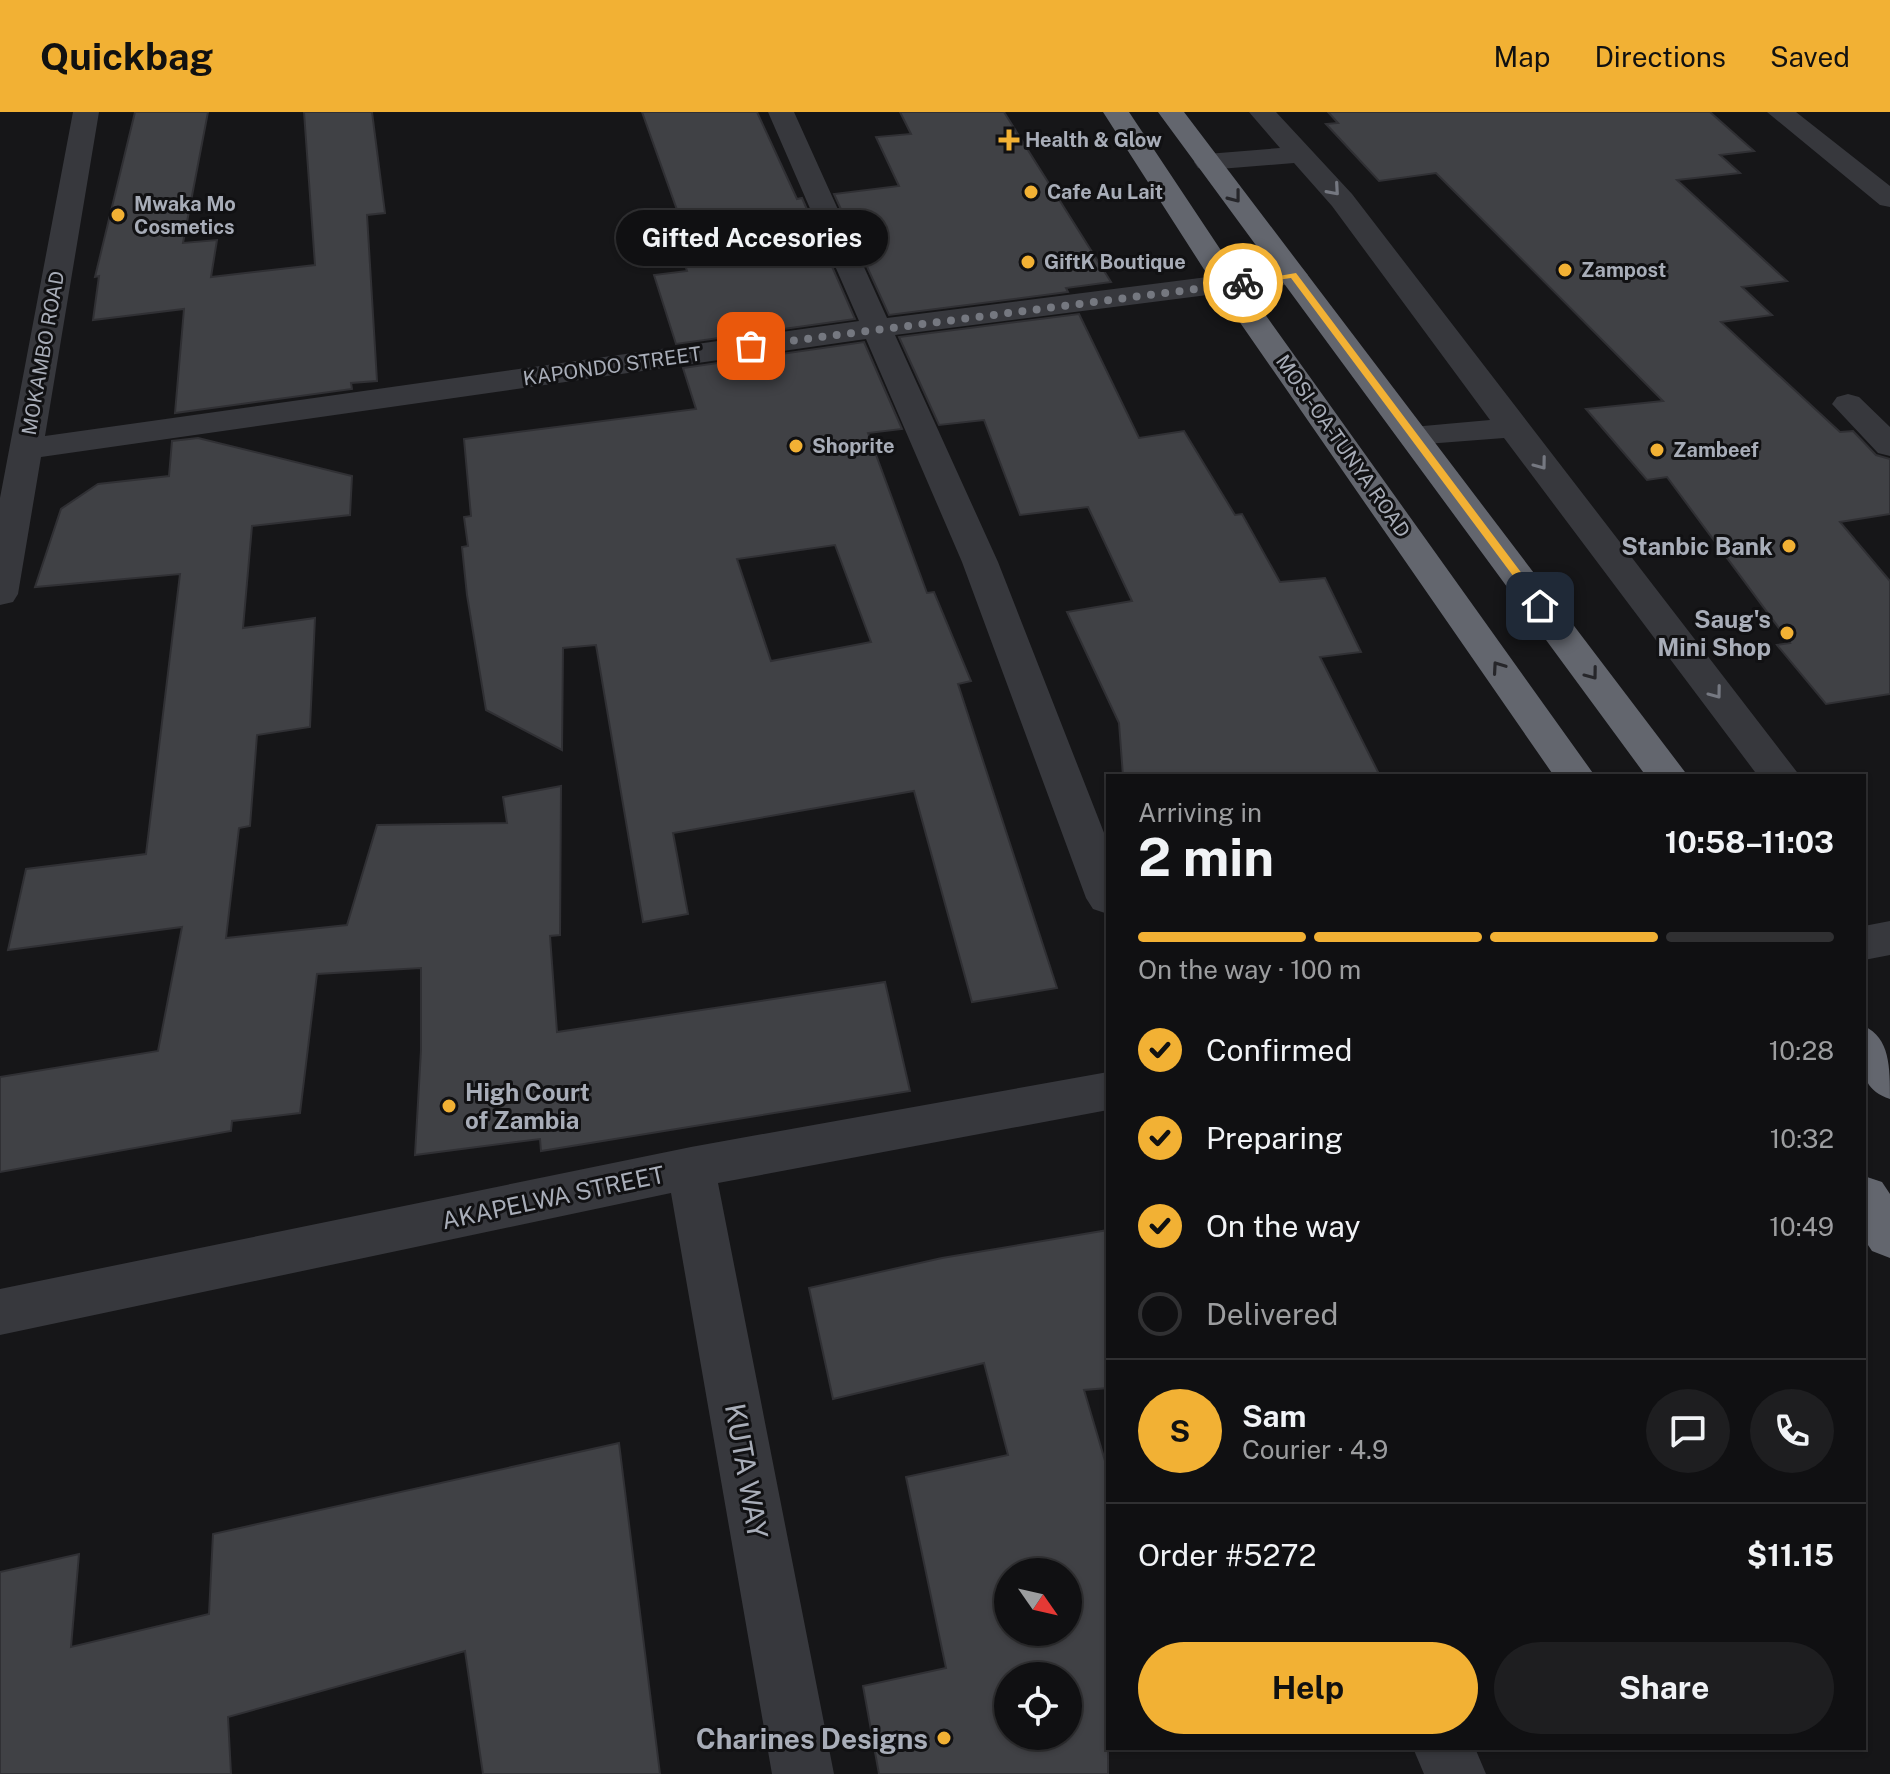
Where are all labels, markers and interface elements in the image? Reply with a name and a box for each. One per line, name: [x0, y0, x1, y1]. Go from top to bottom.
text: Quickbag: [40, 34, 213, 79]
text: Map: [1494, 40, 1550, 73]
text: Directions: [1594, 40, 1726, 73]
text: Saved: [1770, 40, 1850, 73]
place label: Health & Glow: [1025, 128, 1162, 152]
marker: Health & Glow: [1000, 131, 1018, 149]
place label: Cafe Au Lait: [1047, 180, 1163, 204]
one-way arrow: [1324, 181, 1338, 196]
marker: Cafe Au Lait: [1022, 183, 1040, 201]
one-way arrow: [1225, 188, 1240, 202]
place label: Mwaka Mo Cosmetics: [134, 192, 236, 239]
marker: Mwaka Mo Cosmetics: [109, 206, 127, 224]
callout: Gifted Accesories: [615, 210, 887, 266]
text: Gifted Accesories: [642, 222, 862, 253]
courier: [1203, 243, 1283, 323]
place label: GiftK Boutique: [1044, 250, 1186, 274]
marker: GiftK Boutique: [1019, 253, 1037, 271]
place label: Zampost: [1581, 258, 1666, 282]
icon: bike: [1221, 261, 1265, 305]
marker: Zampost: [1556, 261, 1574, 279]
street label: MOKAMBO ROAD: [17, 269, 69, 437]
pin: [717, 312, 785, 380]
icon: bag: [729, 324, 773, 368]
street label: KAPONDO STREET: [521, 342, 703, 390]
street label: MOSI-OA-TUNYA ROAD: [1271, 350, 1415, 542]
place label: Shoprite: [812, 434, 894, 458]
marker: Shoprite: [787, 437, 805, 455]
place label: Zambeef: [1673, 438, 1759, 462]
marker: Zambeef: [1648, 441, 1666, 459]
one-way arrow: [1532, 456, 1546, 470]
place label: Stanbic Bank: [1621, 532, 1773, 560]
marker: Stanbic Bank: [1780, 537, 1798, 555]
pin: [1506, 572, 1574, 640]
icon: home: [1518, 584, 1562, 628]
place label: Saug's Mini Shop: [1657, 605, 1771, 661]
marker: Saug's Mini Shop: [1778, 624, 1796, 642]
one-way arrow: [1493, 661, 1508, 675]
one-way arrow: [1582, 666, 1596, 680]
one-way arrow: [1707, 684, 1721, 699]
text: Arriving in: [1138, 797, 1262, 828]
text: 10:58–11:03: [1665, 824, 1834, 860]
text: 2 min: [1138, 827, 1274, 888]
text: On the way · 100 m: [1138, 954, 1361, 985]
icon: check: [1138, 1028, 1182, 1072]
text: Confirmed: [1206, 1032, 1352, 1068]
text: 10:28: [1769, 1035, 1834, 1066]
place label: High Court of Zambia: [465, 1078, 590, 1134]
marker: High Court of Zambia: [440, 1097, 458, 1115]
icon: check: [1138, 1116, 1182, 1160]
text: Preparing: [1206, 1120, 1343, 1156]
text: 10:32: [1770, 1123, 1834, 1154]
street label: AKAPELWA STREET: [439, 1160, 667, 1234]
icon: check: [1138, 1204, 1182, 1248]
text: On the way: [1206, 1208, 1360, 1244]
text: 10:49: [1769, 1211, 1834, 1242]
text: Delivered: [1206, 1296, 1338, 1332]
button: chat: [1646, 1389, 1730, 1473]
button: phone: [1750, 1389, 1834, 1473]
text: Sam: [1242, 1398, 1306, 1434]
street label: KUTA WAY: [719, 1401, 775, 1541]
text: S: [1170, 1413, 1190, 1449]
text: Courier · 4.9: [1242, 1434, 1388, 1465]
text: Order #5272: [1138, 1537, 1317, 1573]
text: $11.15: [1747, 1537, 1834, 1573]
north arrow: [994, 1558, 1082, 1646]
map controls: [994, 1558, 1082, 1750]
button: Help: [1138, 1642, 1478, 1734]
button: Share: [1494, 1642, 1834, 1734]
button: locate: [994, 1662, 1082, 1750]
place label: Charines Designs: [696, 1722, 928, 1755]
marker: Charines Designs: [935, 1729, 953, 1747]

